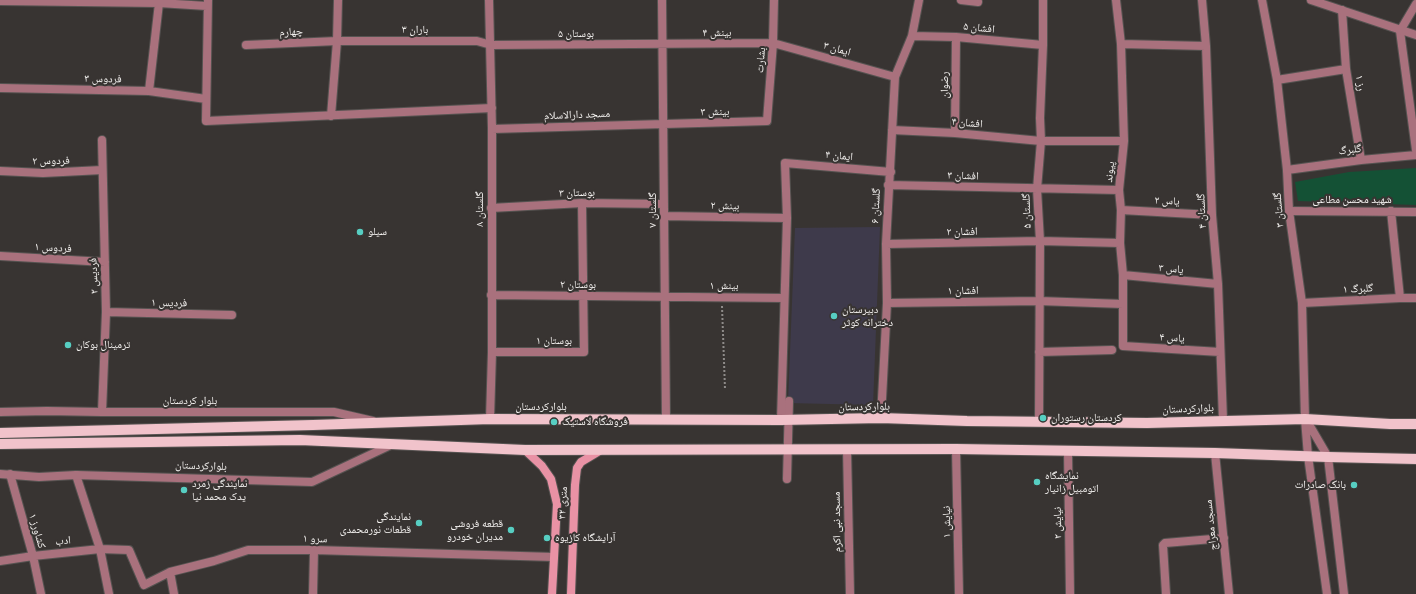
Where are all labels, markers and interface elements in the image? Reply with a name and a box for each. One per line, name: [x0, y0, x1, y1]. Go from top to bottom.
street label: افشان ۵: [963, 20, 995, 36]
street label: باران ۳: [402, 23, 428, 37]
street label: چهارم: [279, 25, 303, 39]
street label: بینش ۴: [702, 26, 732, 40]
street label: بوستان ۵: [558, 27, 594, 41]
street label: ایمان ۳: [822, 39, 852, 59]
street label: بشارت: [753, 47, 769, 73]
street label: رضوان: [938, 71, 952, 99]
street label: فردوس ۳: [84, 72, 122, 86]
street label: رز ۱: [1352, 74, 1368, 92]
street label: بینش ۳: [700, 105, 730, 119]
street label: مسجد دارالاسلام: [544, 107, 610, 123]
street label: افشان ۴: [951, 115, 983, 131]
street label: گلبرگ: [1338, 142, 1362, 158]
street label: ایمان ۴: [825, 148, 853, 164]
street label: فردوس ۲: [32, 154, 70, 168]
street label: پیوند: [1102, 161, 1118, 183]
street label: افشان ۳: [947, 169, 979, 183]
street label: بوستان ۳: [559, 186, 595, 200]
street label: گلستان ۶: [868, 188, 884, 224]
street label: گلستان ۸: [473, 191, 487, 227]
street label: گلستان ۷: [646, 192, 660, 228]
street label: گلستان ۳: [1271, 192, 1287, 228]
street label: گلستان ۵: [1020, 193, 1034, 229]
street label: گلستان ۴: [1194, 193, 1210, 229]
street label: شهید محسن مطاعی: [1312, 193, 1392, 207]
street label: یاس ۲: [1154, 194, 1180, 208]
street label: بینش ۲: [710, 199, 740, 213]
place label: سیلو: [368, 225, 387, 239]
street label: افشان ۲: [946, 225, 978, 239]
marker: سیلو: [355, 227, 365, 237]
street label: فردوس ۱: [34, 240, 72, 256]
street label: فردیس ۲: [87, 258, 101, 294]
street label: یاس ۳: [1158, 261, 1184, 277]
street label: بوستان ۲: [560, 278, 596, 292]
street label: بینش ۱: [710, 279, 738, 293]
street label: گلبرگ ۱: [1342, 282, 1374, 296]
street label: افشان ۱: [947, 284, 979, 298]
street label: فردیس ۱: [151, 296, 187, 310]
place label: دبیرستان دخترانه کوثر: [842, 303, 893, 329]
marker: دبیرستان دخترانه کوثر: [829, 311, 839, 321]
street label: یاس ۴: [1159, 331, 1185, 345]
street label: بوستان ۱: [536, 334, 572, 348]
place label: ترمینال بوکان: [76, 338, 130, 352]
marker: ترمینال بوکان: [63, 340, 73, 350]
street label: بلوار کردستان: [163, 394, 217, 408]
street label: بلوارکردستان: [515, 400, 567, 414]
street label: بلوارکردستان: [838, 400, 890, 414]
street label: بلوارکردستان: [1162, 402, 1214, 416]
place label: کردستان رستوران: [1051, 411, 1121, 425]
marker: کردستان رستوران: [1038, 413, 1048, 423]
place label: فروشگاه لاستیک: [562, 415, 628, 429]
marker: فروشگاه لاستیک: [549, 417, 559, 427]
street label: بلوارکردستان: [175, 459, 227, 473]
place label: نمایشگاه اتومبیل زانیار: [1045, 469, 1099, 495]
place label: نمایندگی زمرد یدک محمد نیا: [192, 477, 248, 503]
marker: نمایشگاه اتومبیل زانیار: [1032, 477, 1042, 487]
place label: بانک صادرات: [1295, 478, 1346, 492]
marker: بانک صادرات: [1349, 480, 1359, 490]
marker: نمایندگی زمرد یدک محمد نیا: [179, 485, 189, 495]
street label: ۳۲ متری: [556, 486, 570, 520]
street label: مسجد نبی اکرم: [830, 491, 844, 553]
street label: مسجد معراج: [1202, 499, 1220, 551]
street label: نیایش ۱: [940, 506, 954, 538]
street label: نیایش ۲: [1051, 507, 1065, 539]
place label: نمایندگی قطعات نورمحمدی: [340, 510, 411, 536]
street label: کشاورز ۱: [26, 512, 48, 550]
place label: قطعه فروشی مدیران خودرو: [447, 517, 503, 543]
marker: نمایندگی قطعات نورمحمدی: [414, 518, 424, 528]
marker: قطعه فروشی مدیران خودرو: [506, 525, 516, 535]
place label: آرایشگاه کازیوه: [555, 531, 615, 545]
street label: سرو ۱: [303, 532, 327, 546]
marker: آرایشگاه کازیوه: [542, 533, 552, 543]
street label: ادب: [55, 534, 71, 548]

